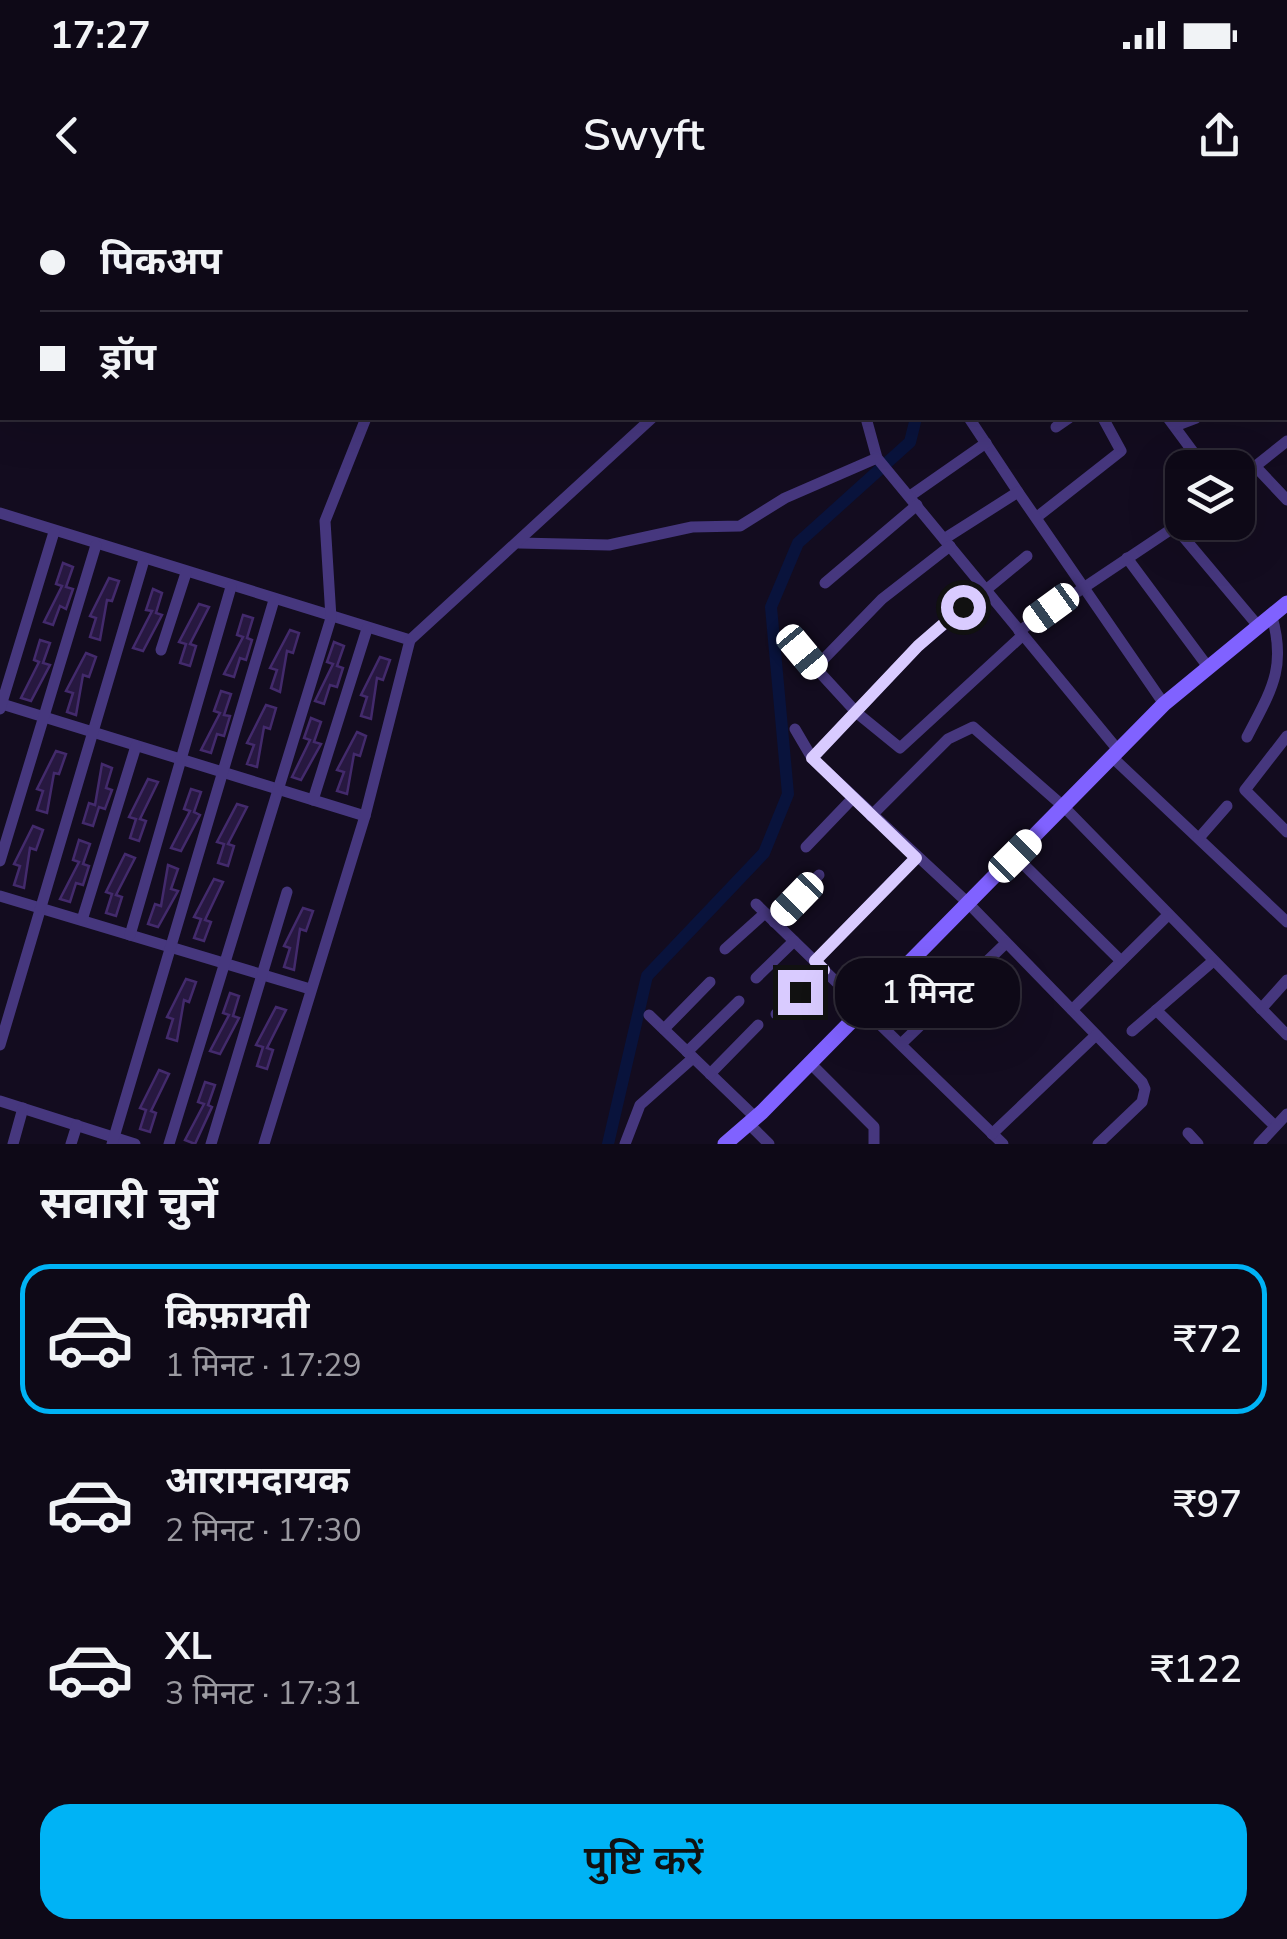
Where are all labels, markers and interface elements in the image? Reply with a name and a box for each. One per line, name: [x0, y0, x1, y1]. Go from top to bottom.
text: 17:27: [50, 10, 151, 61]
text: Swyft: [583, 105, 704, 166]
icon: back: [40, 108, 95, 163]
icon: share: [1192, 108, 1247, 163]
text: पिकअप: [100, 236, 222, 287]
text: ड्रॉप: [100, 332, 156, 383]
map controls: [1165, 450, 1255, 540]
button: layers: [1165, 450, 1255, 540]
car: [1018, 578, 1084, 638]
route start: [941, 585, 986, 630]
car: [771, 619, 833, 685]
car: [983, 824, 1047, 888]
car: [765, 867, 829, 931]
callout: 1 मिनट: [835, 957, 1020, 1027]
route end: [778, 970, 823, 1015]
text: 1 मिनट: [881, 971, 974, 1014]
text: सवारी चुनें: [40, 1173, 218, 1234]
text: किफ़ायती: [165, 1290, 309, 1341]
icon: car: [45, 1294, 135, 1384]
text: ₹72: [1174, 1314, 1242, 1365]
text: 1 मिनट · 17:29: [165, 1344, 362, 1387]
text: आरामदायक: [165, 1455, 349, 1506]
icon: car: [45, 1459, 135, 1549]
text: ₹97: [1174, 1479, 1242, 1530]
text: 2 मिनट · 17:30: [165, 1509, 362, 1552]
text: XL: [165, 1621, 212, 1672]
icon: car: [45, 1624, 135, 1714]
text: ₹122: [1151, 1644, 1242, 1695]
text: 3 मिनट · 17:31: [165, 1672, 362, 1715]
button: पुष्टि करें: [40, 1804, 1247, 1919]

